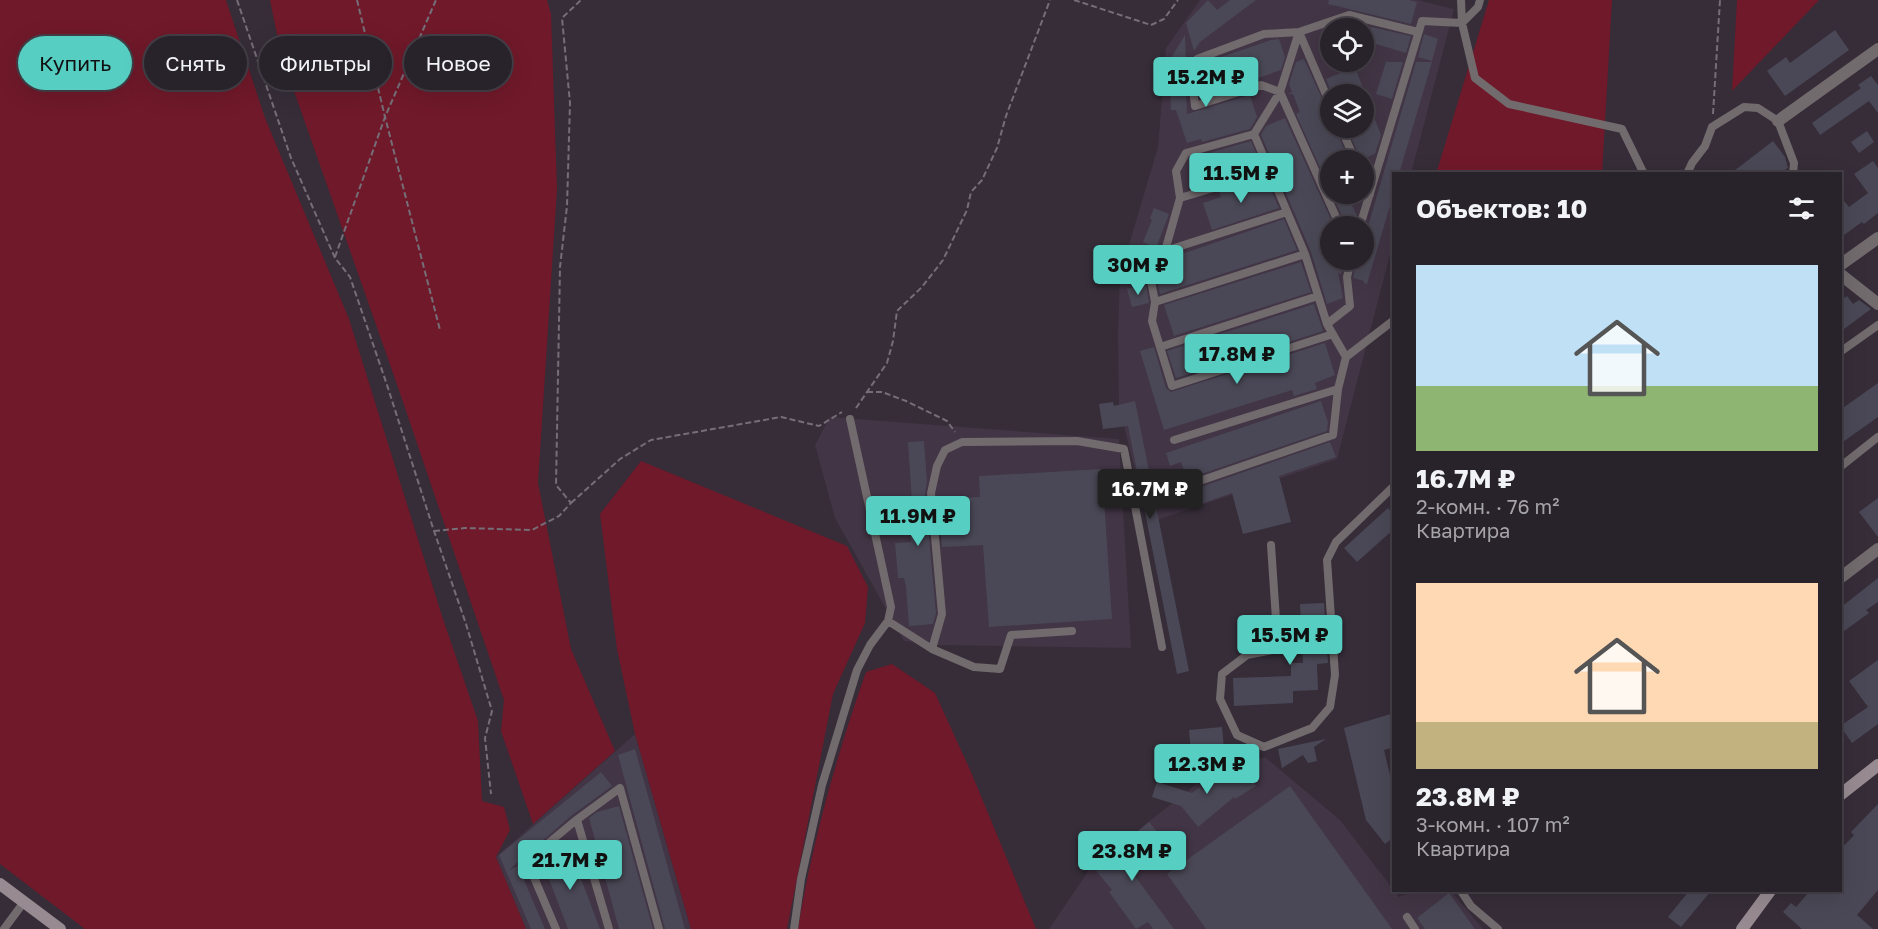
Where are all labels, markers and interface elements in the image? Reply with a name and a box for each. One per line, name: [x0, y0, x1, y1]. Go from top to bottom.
map controls: [1320, 18, 1374, 270]
button: locate: [1320, 18, 1374, 72]
chip: Купить: [18, 36, 132, 90]
chip: Снять: [144, 36, 247, 90]
chip: Фильтры: [259, 36, 392, 90]
chip: Новое: [404, 36, 512, 90]
pin: 15.2M ₽: [1151, 57, 1261, 108]
text: 15.2M ₽: [1167, 64, 1245, 88]
button: layers: [1320, 84, 1374, 138]
button: +: [1320, 150, 1374, 204]
pin: 11.5M ₽: [1186, 153, 1296, 204]
text: 11.5M ₽: [1203, 160, 1279, 184]
icon: filters: [1785, 192, 1818, 225]
text: Объектов: 10: [1416, 193, 1587, 224]
button: −: [1320, 216, 1374, 270]
pin: 30M ₽: [1096, 245, 1180, 296]
text: 30M ₽: [1107, 252, 1169, 276]
icon: home: [1563, 304, 1671, 412]
pin: 17.8M ₽: [1182, 334, 1292, 385]
text: 17.8M ₽: [1199, 341, 1275, 365]
text: 16.7M ₽: [1416, 463, 1516, 494]
pin: 16.7M ₽: [1095, 469, 1205, 520]
text: 16.7M ₽: [1112, 476, 1188, 500]
text: 2-комн. · 76 m²: [1416, 494, 1560, 518]
pin: 11.9M ₽: [863, 496, 973, 547]
text: 11.9M ₽: [880, 503, 956, 527]
text: Квартира: [1416, 518, 1510, 542]
pin: 15.5M ₽: [1235, 615, 1345, 666]
text: 15.5M ₽: [1251, 622, 1329, 646]
icon: home: [1563, 622, 1671, 730]
pin: 12.3M ₽: [1152, 744, 1262, 795]
text: 12.3M ₽: [1168, 751, 1246, 775]
text: 23.8M ₽: [1416, 781, 1520, 812]
text: 3-комн. · 107 m²: [1416, 812, 1570, 836]
pin: 23.8M ₽: [1077, 831, 1187, 882]
text: Квартира: [1416, 836, 1510, 860]
text: 23.8M ₽: [1092, 838, 1172, 862]
pin: 21.7M ₽: [515, 840, 625, 891]
text: 21.7M ₽: [532, 847, 608, 871]

